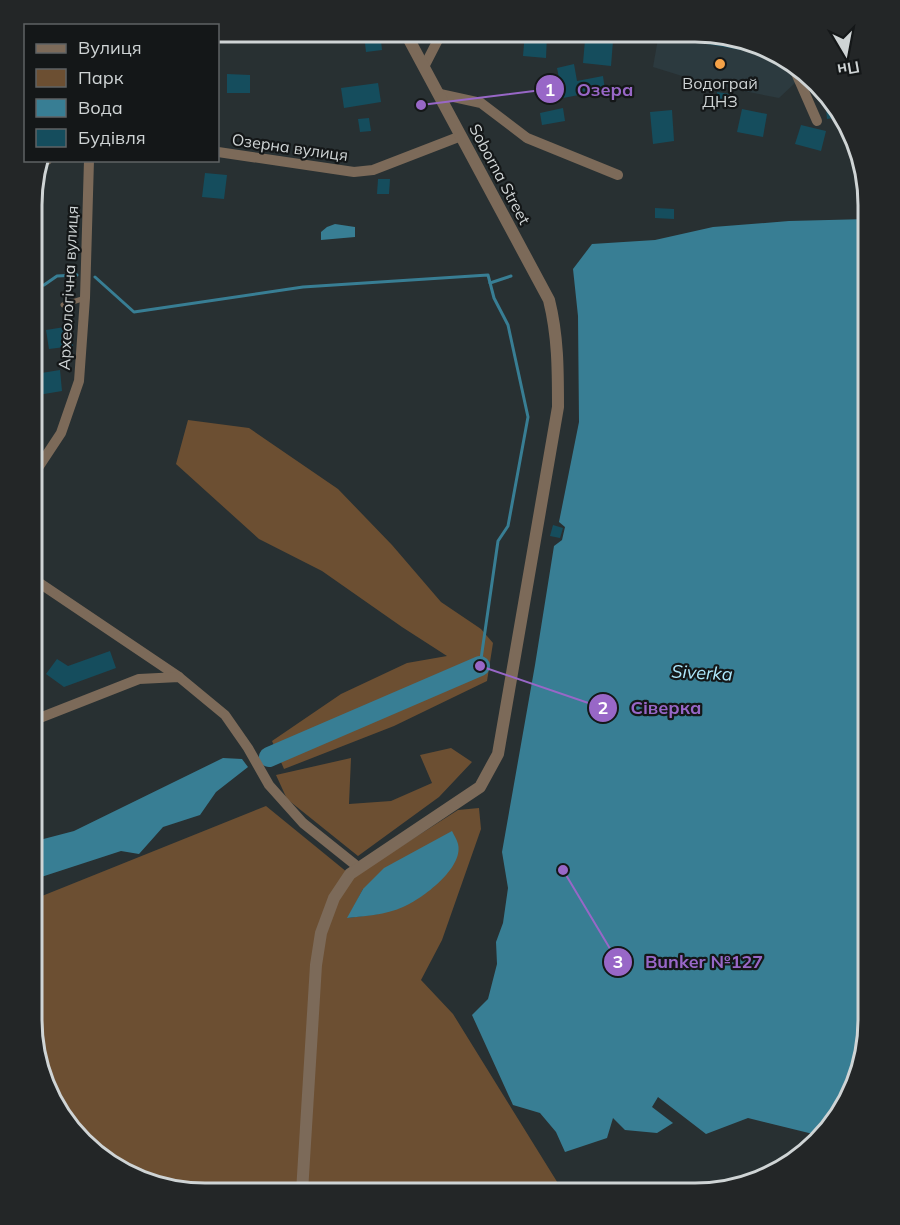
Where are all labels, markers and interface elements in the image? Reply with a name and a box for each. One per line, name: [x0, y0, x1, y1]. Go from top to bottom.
legend: [24, 24, 219, 162]
north arrow: [816, 24, 876, 84]
text: Вулиця: [78, 36, 142, 59]
marker: Водограй ДНЗ: [713, 57, 727, 71]
text: Пн: [836, 57, 861, 81]
text: Парк: [78, 66, 124, 89]
callout: Озера: [535, 71, 645, 107]
place label: Водограй ДНЗ: [682, 73, 758, 111]
text: 1: [545, 78, 555, 101]
text: Озера: [577, 78, 633, 101]
text: Вода: [78, 96, 123, 119]
street label: Soborna Street: [465, 120, 535, 228]
text: Будівля: [78, 126, 146, 149]
street label: Озерна вулиця: [231, 129, 349, 165]
street label: Археологічна вулиця: [54, 205, 82, 371]
water label: Siverka: [671, 659, 733, 686]
callout: Сіверка: [588, 690, 713, 726]
text: 2: [598, 696, 608, 719]
text: Сіверка: [631, 696, 701, 719]
callout: Bunker №127: [603, 944, 775, 980]
text: 3: [613, 950, 623, 973]
text: Bunker №127: [645, 950, 763, 973]

